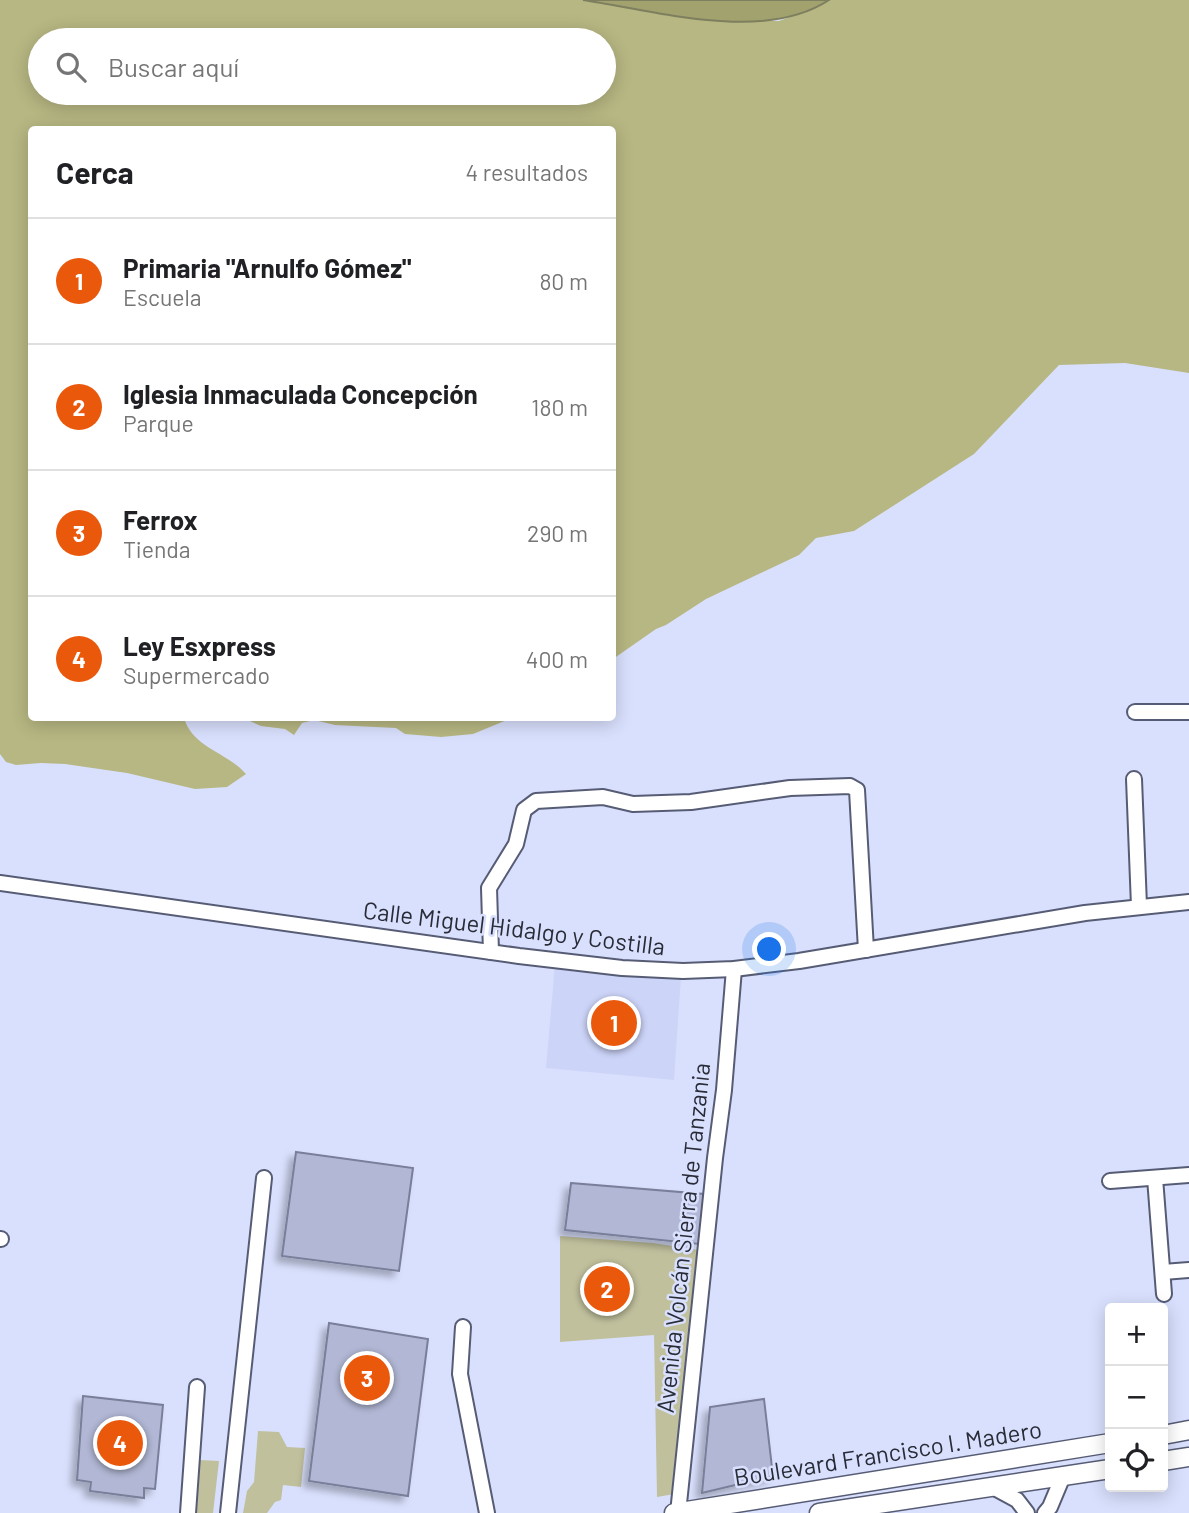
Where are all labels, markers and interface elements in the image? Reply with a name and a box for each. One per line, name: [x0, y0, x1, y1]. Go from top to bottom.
search box: [28, 28, 616, 105]
icon: search: [52, 48, 90, 86]
text: Buscar aquí: [108, 51, 239, 82]
text: Cerca: [56, 154, 134, 190]
text: 4 resultados: [465, 158, 588, 186]
text: Primaria "Arnulfo Gómez": [123, 252, 411, 283]
text: 1: [75, 267, 83, 295]
text: 80 m: [539, 267, 588, 295]
text: Escuela: [123, 283, 202, 311]
text: Iglesia Inmaculada Concepción: [123, 378, 478, 409]
text: 2: [73, 393, 85, 421]
text: 180 m: [531, 393, 588, 421]
text: Parque: [123, 409, 194, 437]
text: Ferrox: [123, 504, 198, 535]
text: 3: [73, 519, 85, 547]
text: 290 m: [527, 519, 588, 547]
text: Tienda: [123, 535, 190, 563]
text: Ley Esxpress: [123, 630, 276, 661]
text: 4: [72, 645, 86, 673]
text: 400 m: [526, 645, 588, 673]
text: Supermercado: [123, 661, 270, 689]
street label: Calle Miguel Hidalgo y Costilla: [362, 895, 667, 960]
your location: [752, 932, 786, 966]
pin: 1: [591, 997, 637, 1049]
street label: Avenida Volcán Sierra de Tanzania: [650, 1061, 715, 1414]
pin: 2: [584, 1263, 630, 1315]
map controls: [1105, 1303, 1168, 1492]
button: +: [1105, 1303, 1168, 1366]
pin: 3: [344, 1352, 390, 1404]
button: −: [1105, 1366, 1168, 1429]
street label: Boulevard Francisco I. Madero: [732, 1414, 1044, 1491]
pin: 4: [97, 1417, 143, 1469]
button: locate: [1105, 1429, 1168, 1492]

